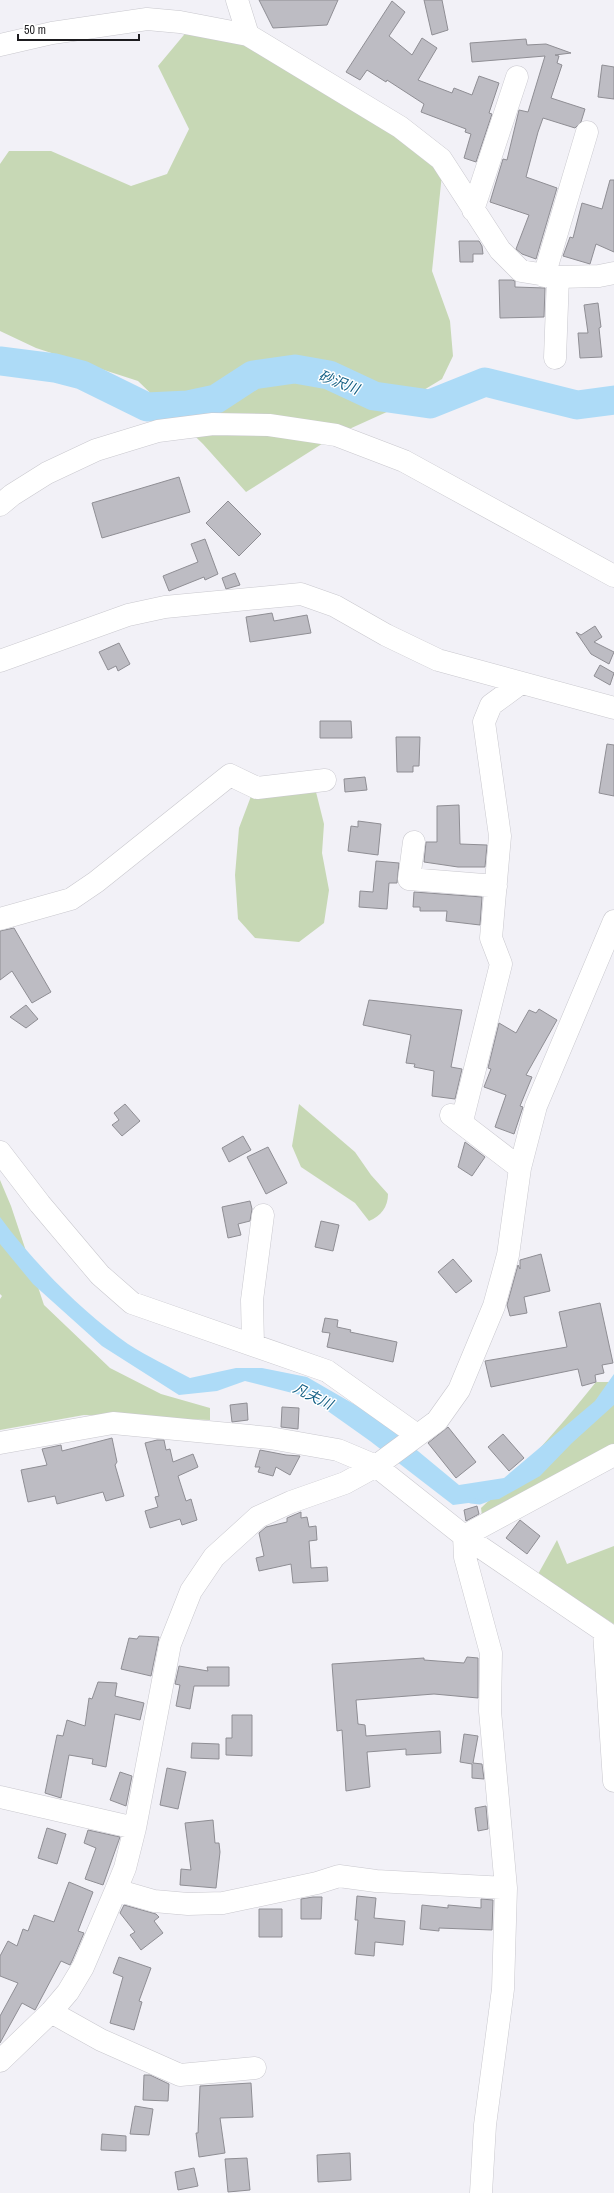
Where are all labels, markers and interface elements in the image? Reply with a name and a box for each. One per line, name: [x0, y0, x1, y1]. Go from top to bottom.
scale bar: [18, 16, 139, 42]
text: 50 m: [24, 22, 46, 38]
water label: 砂沢川: [316, 366, 364, 399]
water label: 凡夫川: [290, 1379, 338, 1414]

